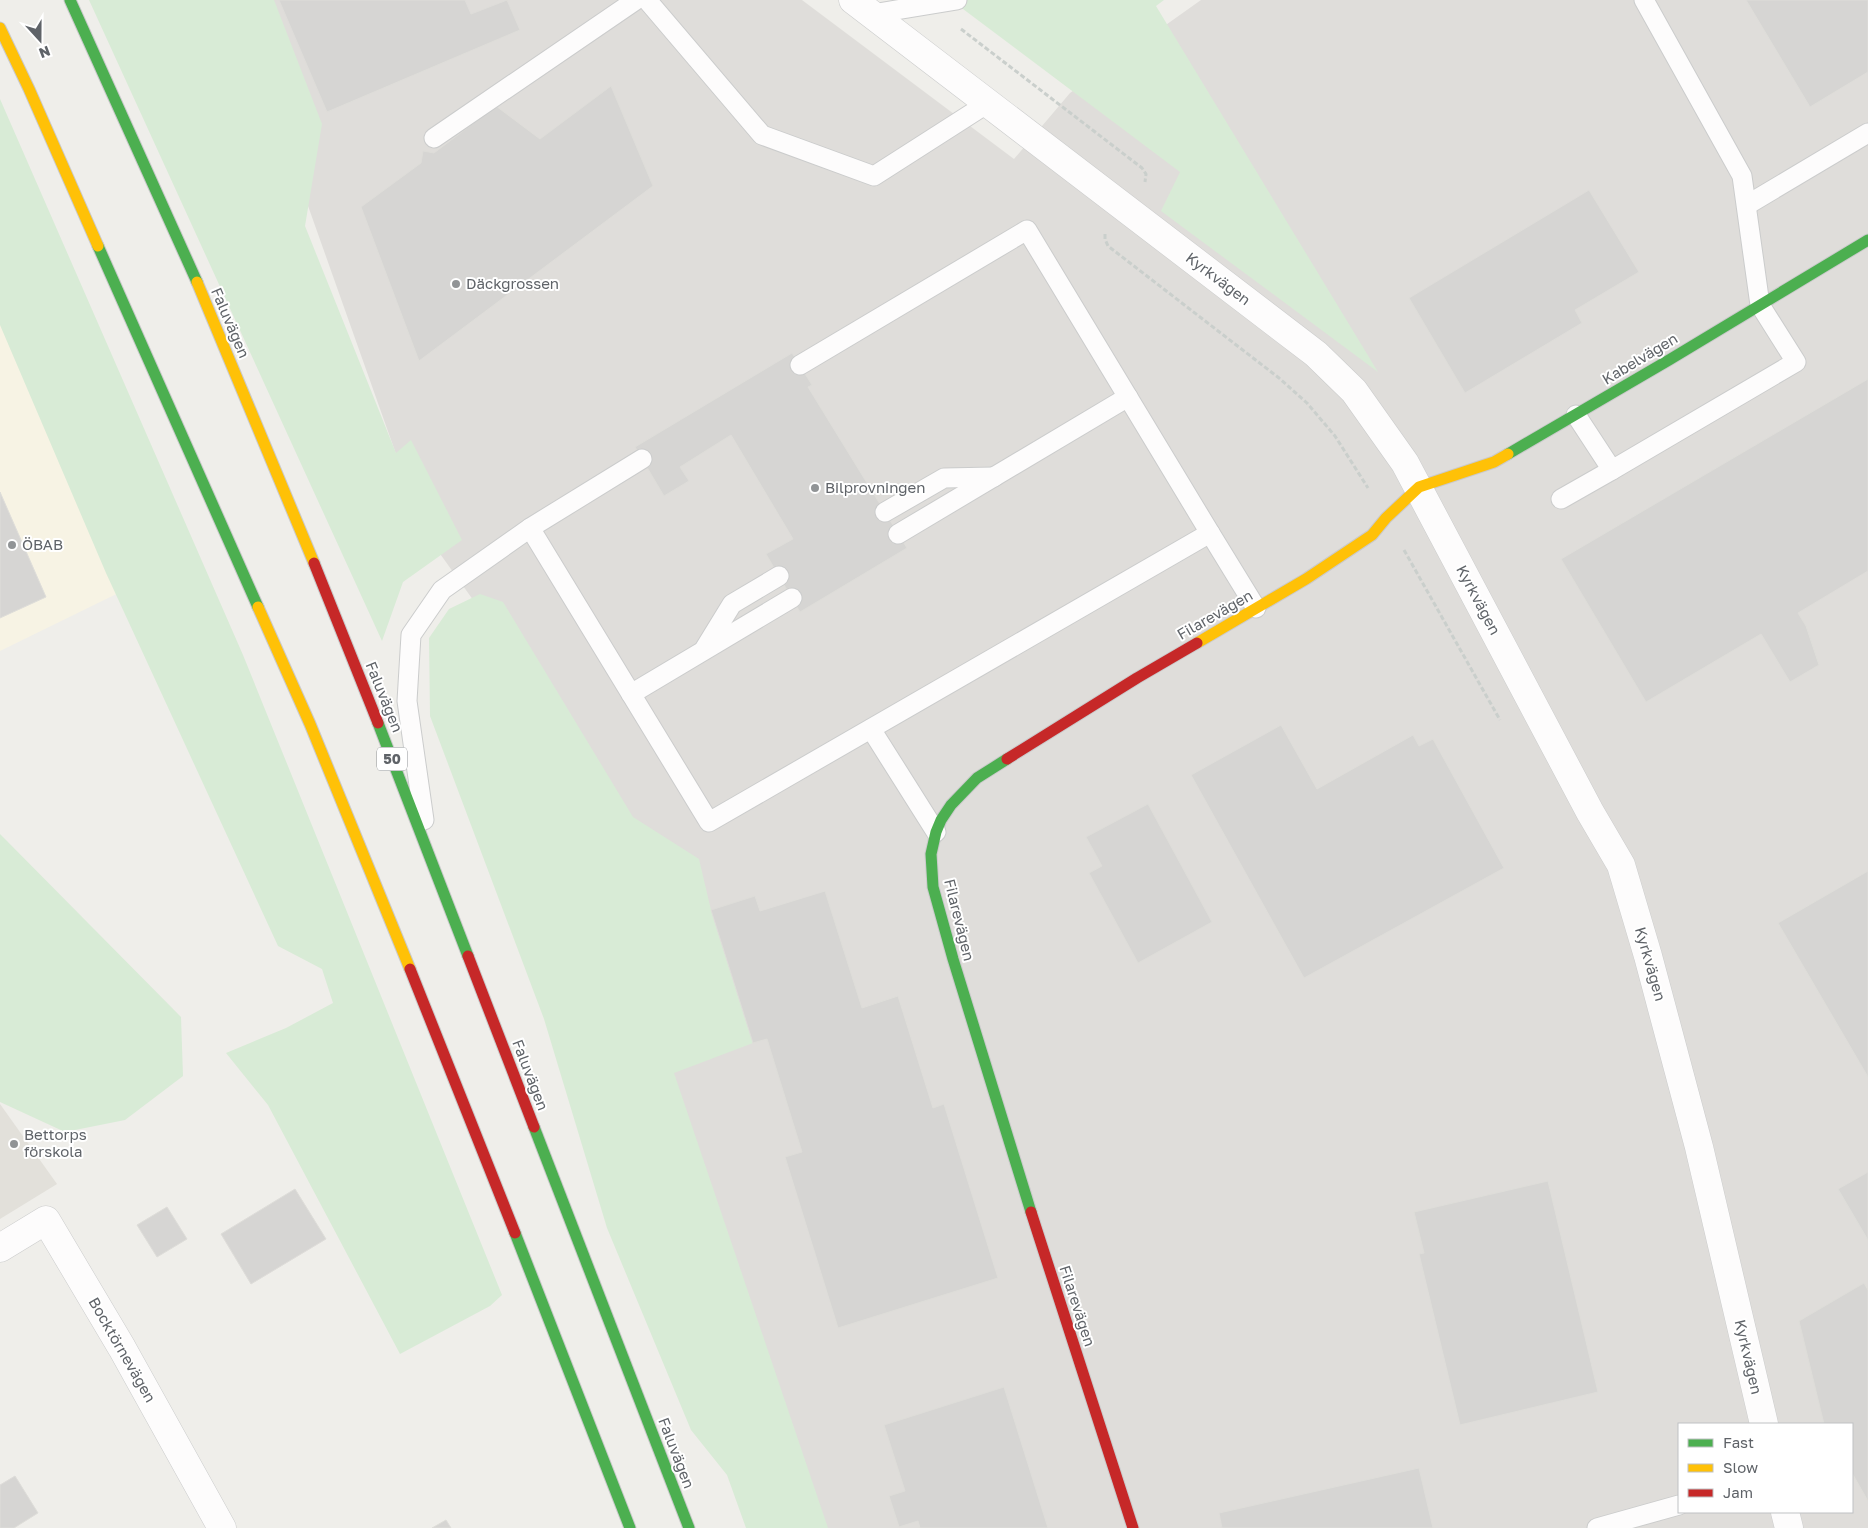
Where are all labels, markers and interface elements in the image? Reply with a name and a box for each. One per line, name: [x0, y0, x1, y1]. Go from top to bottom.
north arrow: [15, 15, 65, 65]
text: N: [37, 43, 53, 62]
street label: Kyrkvägen: [1183, 248, 1255, 308]
place label: Däckgrossen: [466, 274, 559, 292]
marker: Däckgrossen: [450, 278, 462, 290]
street label: Faluvägen: [208, 285, 254, 361]
street label: Kabelvägen: [1598, 329, 1680, 388]
place label: Bilprovningen: [825, 478, 926, 496]
marker: Bilprovningen: [809, 482, 821, 494]
place label: ÖBAB: [22, 535, 63, 553]
marker: ÖBAB: [6, 539, 18, 551]
street label: Kyrkvägen: [1453, 562, 1505, 637]
street label: Filarevägen: [1174, 585, 1255, 643]
street label: Faluvägen: [363, 659, 407, 735]
road number: 50: [377, 748, 407, 771]
street label: Filarevägen: [941, 877, 979, 963]
street label: Kyrkvägen: [1632, 925, 1670, 1003]
street label: Faluvägen: [509, 1037, 553, 1113]
place label: Bettorps förskola: [24, 1125, 87, 1160]
marker: Bettorps förskola: [8, 1138, 20, 1150]
street label: Filarevägen: [1056, 1263, 1099, 1348]
street label: Bocktörnevägen: [86, 1294, 160, 1405]
street label: Kyrkvägen: [1732, 1318, 1766, 1396]
street label: Faluvägen: [655, 1415, 699, 1491]
legend: [1678, 1423, 1853, 1513]
text: Fast: [1723, 1433, 1754, 1451]
text: Slow: [1723, 1458, 1758, 1476]
text: Jam: [1723, 1483, 1753, 1501]

